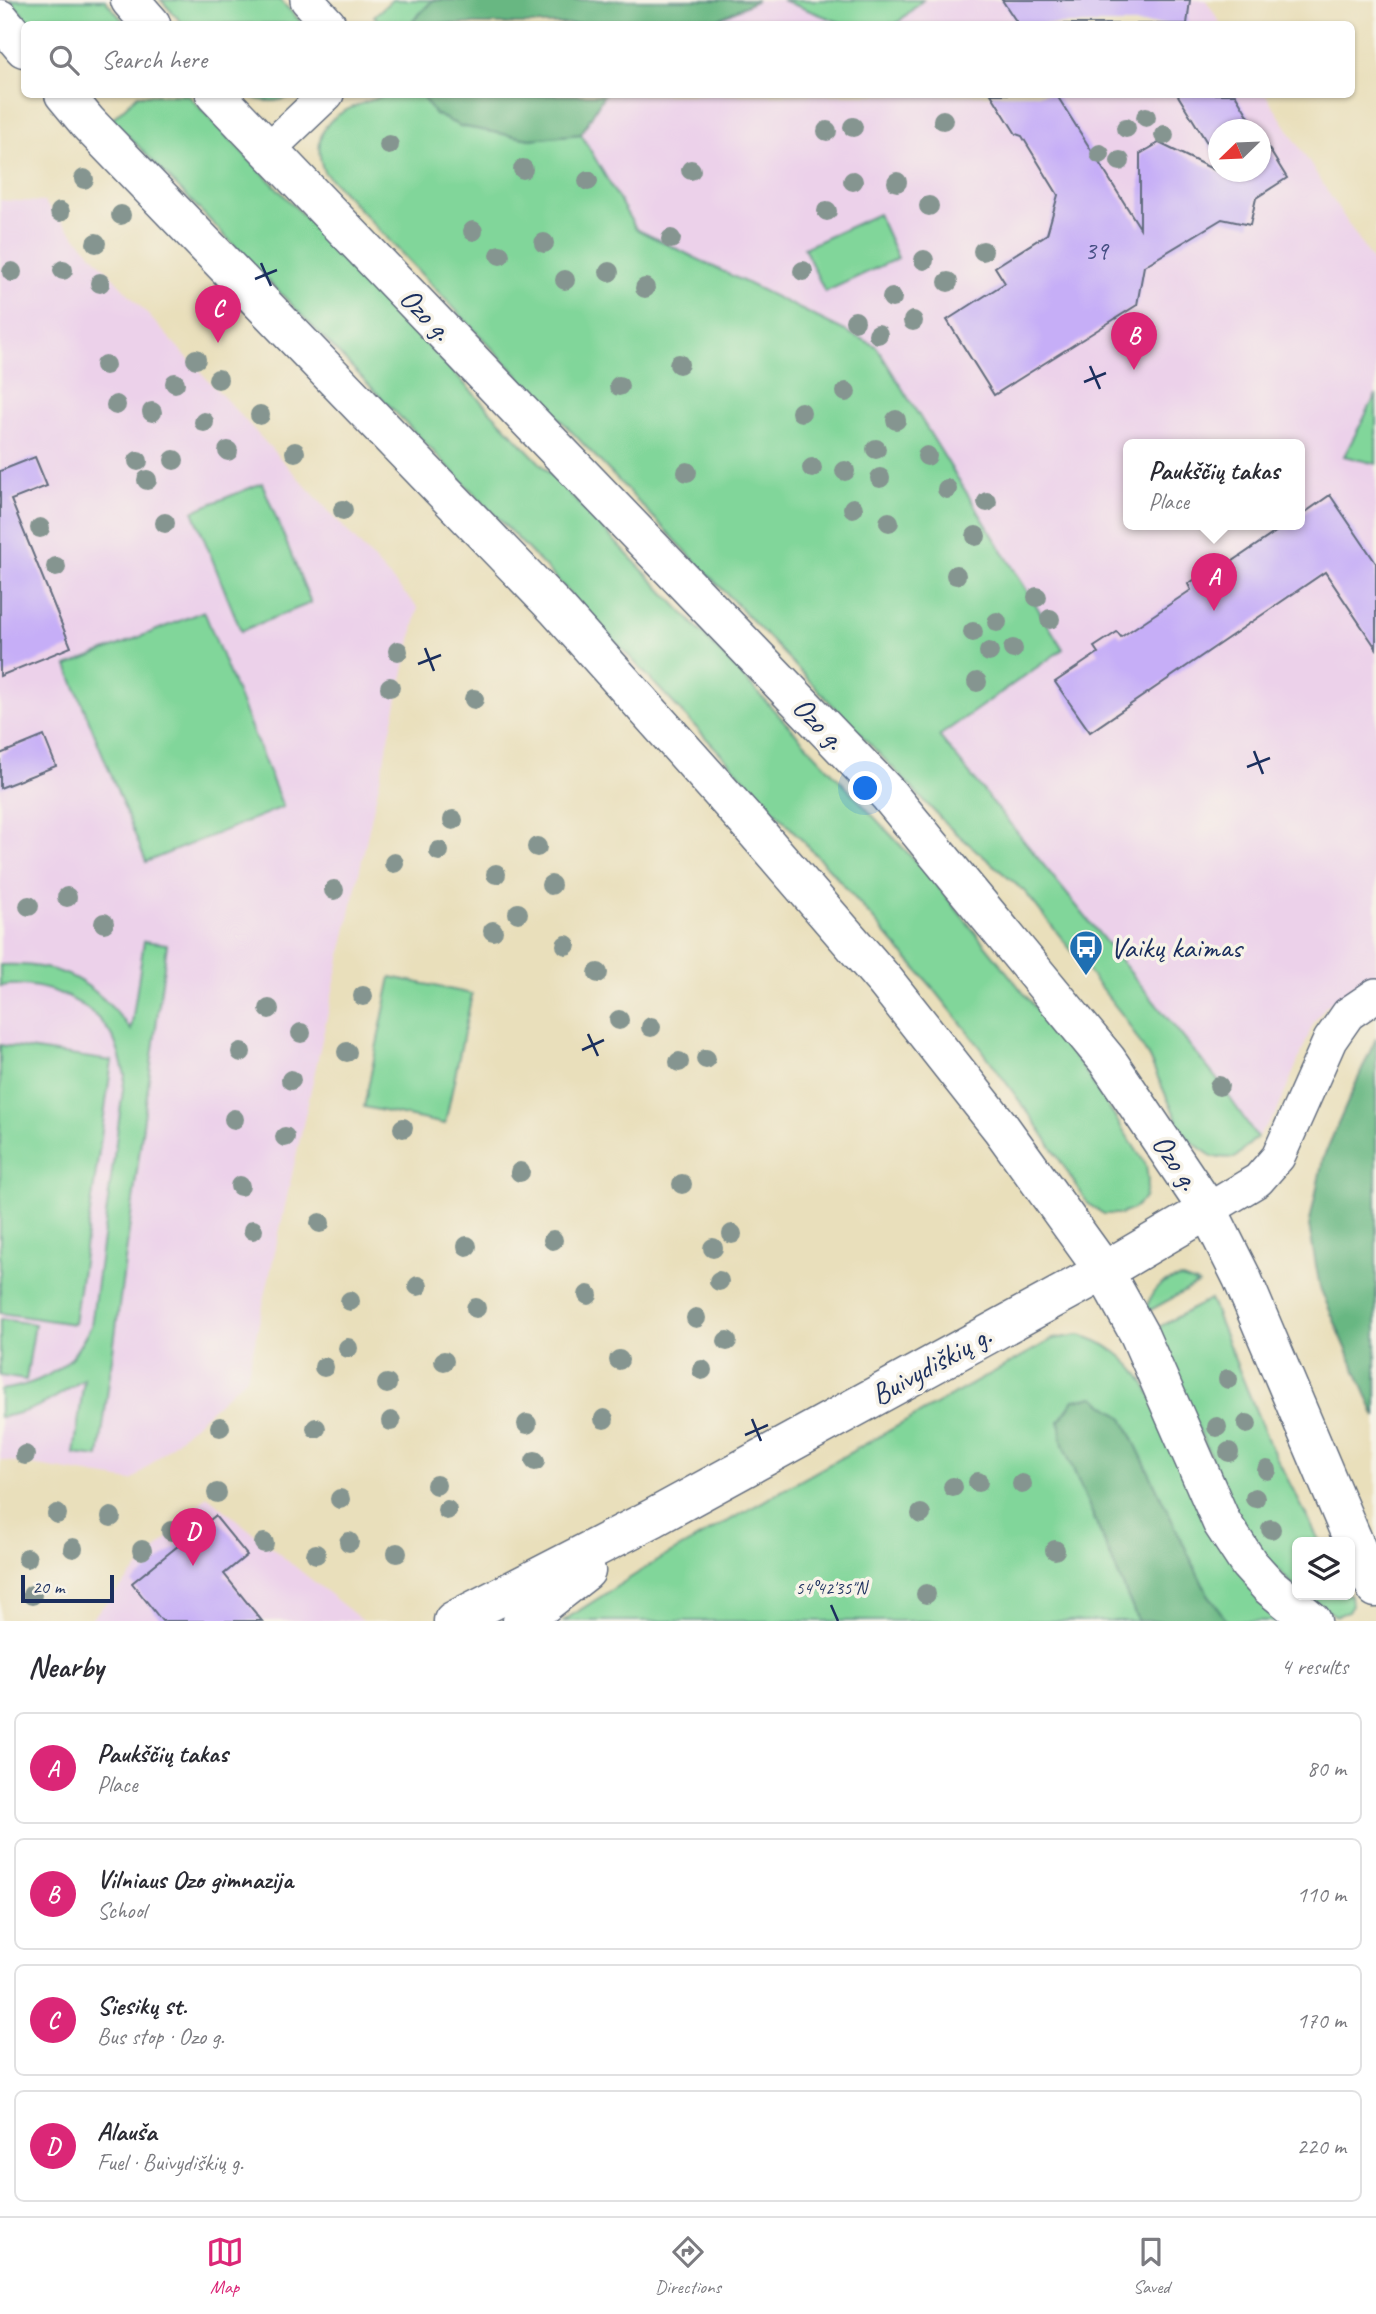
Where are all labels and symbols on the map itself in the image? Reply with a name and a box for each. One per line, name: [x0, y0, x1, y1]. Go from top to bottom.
north arrow: [1208, 119, 1271, 182]
house number: 39: [1084, 234, 1110, 267]
street label: Ozo g.: [392, 279, 460, 349]
pin: C: [195, 285, 241, 343]
pin: B: [1111, 312, 1157, 370]
pin: A: [1191, 553, 1237, 611]
street label: Ozo g.: [785, 688, 853, 758]
your location: [848, 771, 882, 805]
bus stop icon: Vaikų kaimas: [1067, 928, 1105, 977]
place label: Vaikų kaimas: [1110, 928, 1245, 966]
street label: Ozo g.: [1144, 1127, 1208, 1197]
street label: Buivydiškių g.: [864, 1316, 998, 1414]
pin: D: [170, 1508, 216, 1566]
scale bar: [21, 1572, 114, 1604]
text: 54°42'35"N: [796, 1577, 870, 1599]

